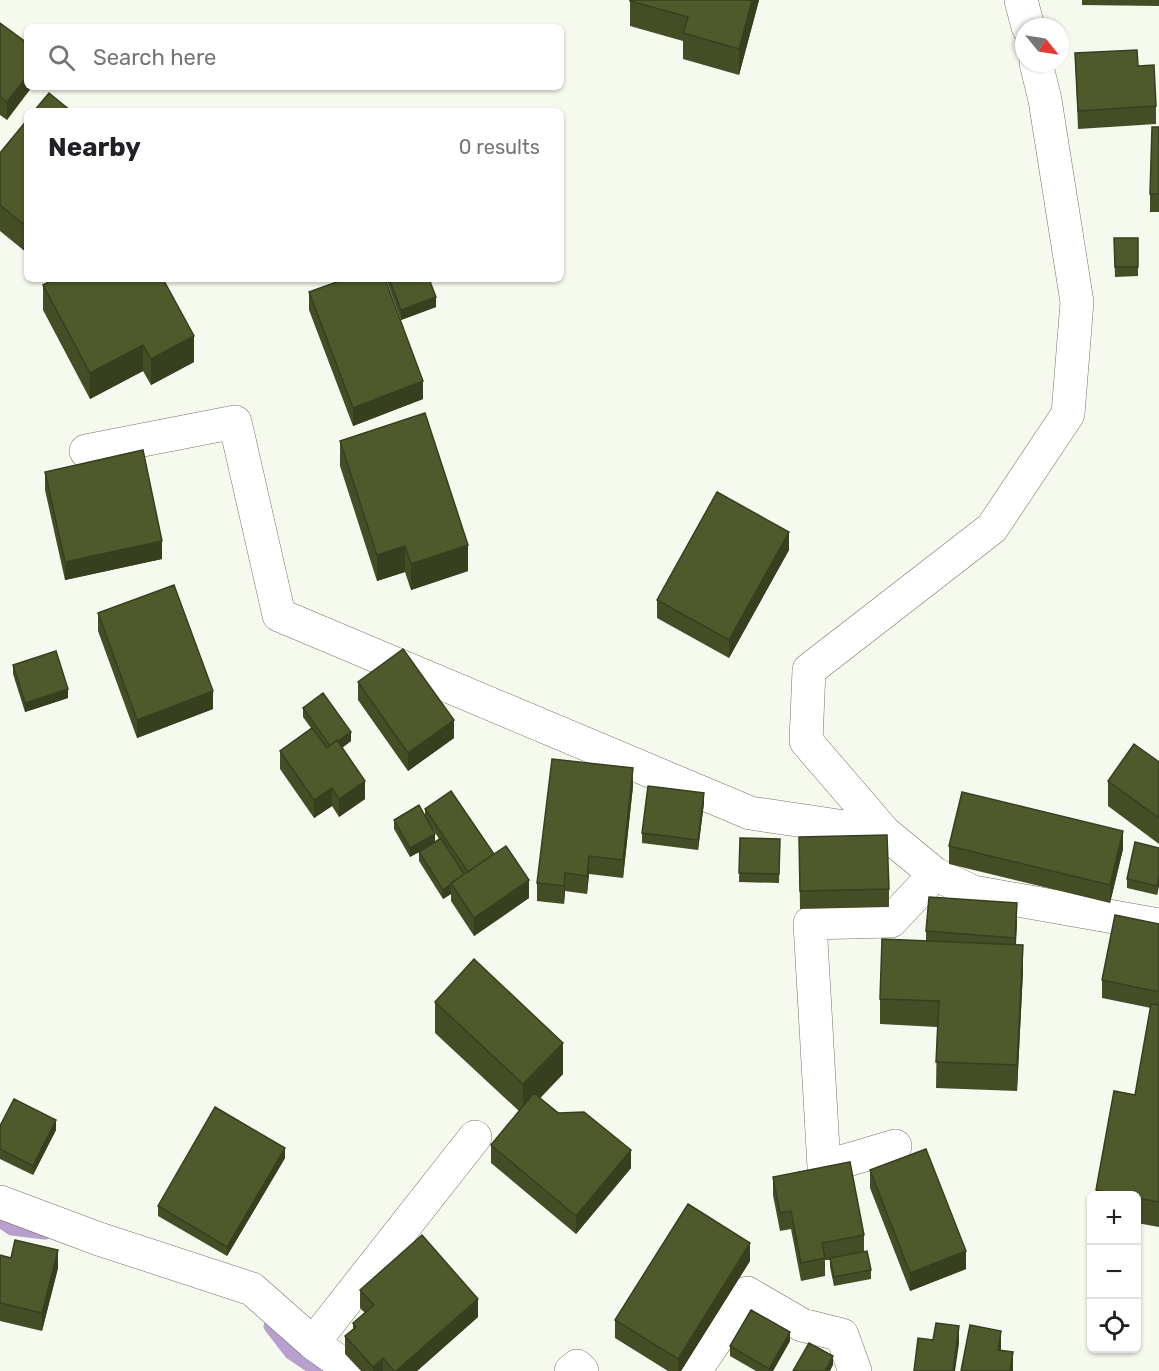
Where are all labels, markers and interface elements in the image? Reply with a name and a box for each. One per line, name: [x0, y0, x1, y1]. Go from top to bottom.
north arrow: [1015, 18, 1069, 72]
search box: [24, 24, 564, 90]
icon: search: [45, 41, 78, 74]
text: Search here: [93, 44, 216, 71]
text: Nearby: [48, 132, 141, 163]
text: 0 results: [459, 135, 540, 159]
map controls: [1087, 1191, 1141, 1353]
button: +: [1087, 1191, 1141, 1245]
button: −: [1087, 1245, 1141, 1299]
button: locate: [1087, 1299, 1141, 1353]

